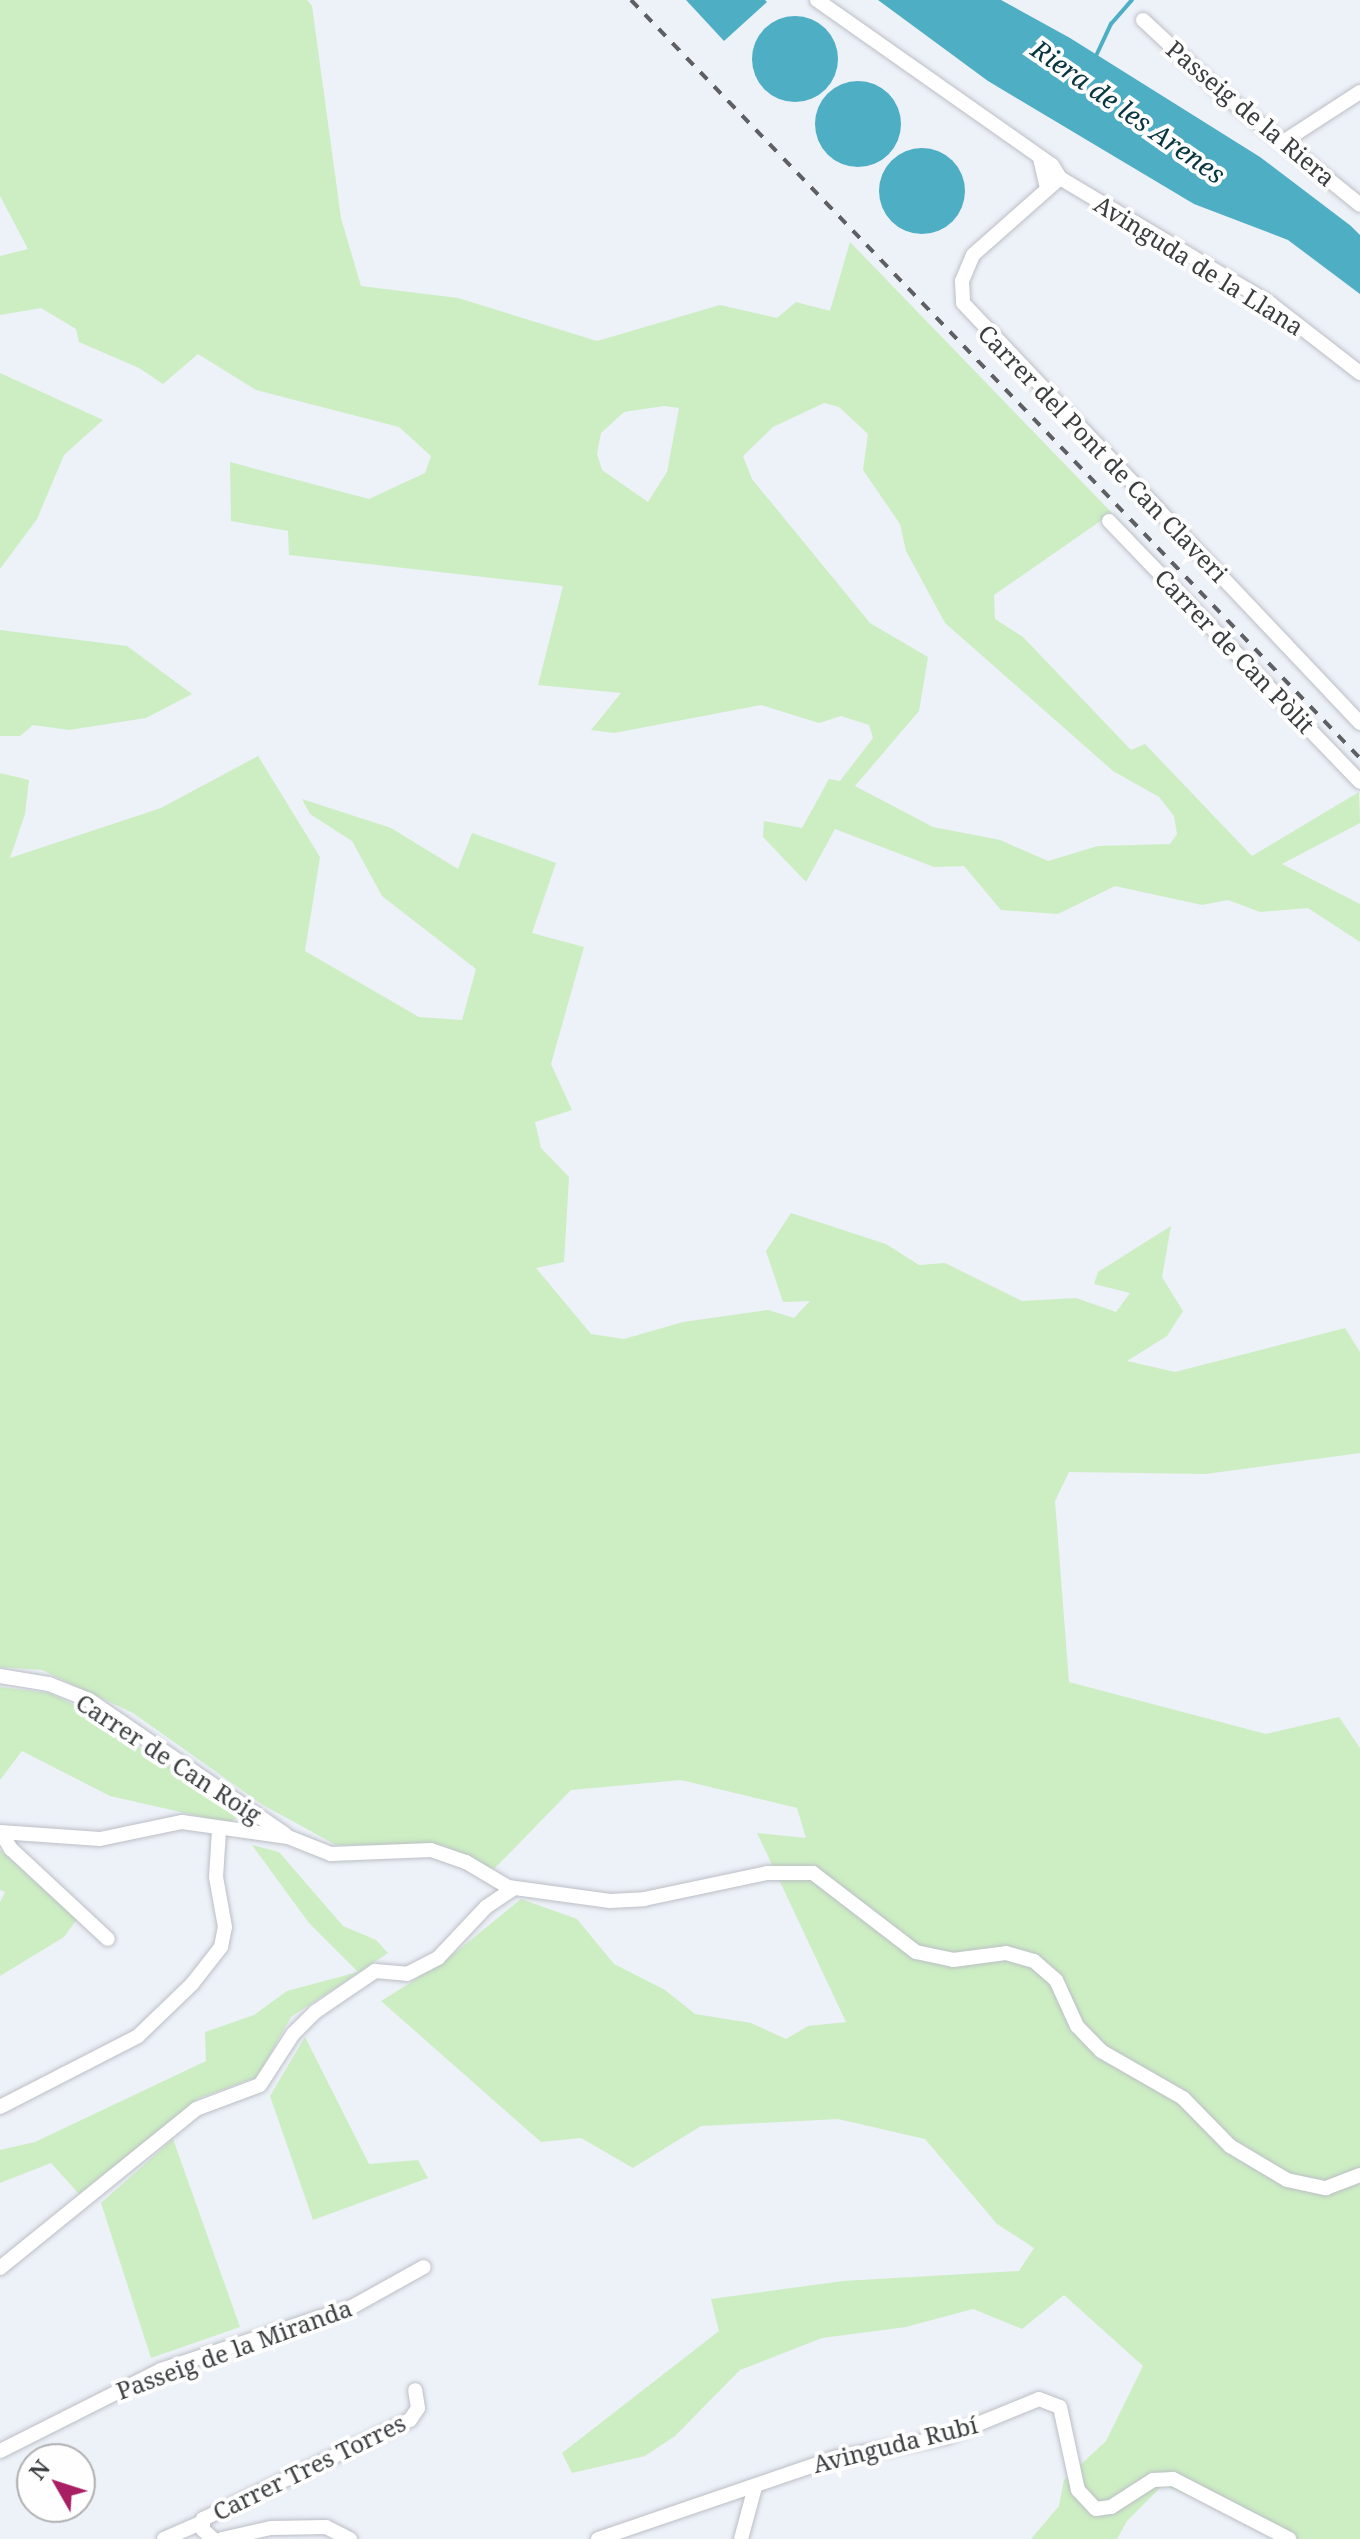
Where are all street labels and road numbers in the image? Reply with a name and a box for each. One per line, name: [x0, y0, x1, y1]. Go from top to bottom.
street label: Passeig de la Riera: [1161, 34, 1341, 192]
street label: Avinguda de la Llana: [1089, 189, 1309, 341]
street label: Carrer del Pont de Can Claveri: [972, 318, 1234, 588]
street label: Carrer de Can Pòlit: [1149, 563, 1321, 739]
street label: Carrer de Can Roig: [71, 1687, 267, 1829]
street label: Passeig de la Miranda: [112, 2293, 356, 2405]
street label: Carrer Tres Torres: [208, 2408, 410, 2526]
street label: Avinguda Rubí: [810, 2410, 980, 2478]

